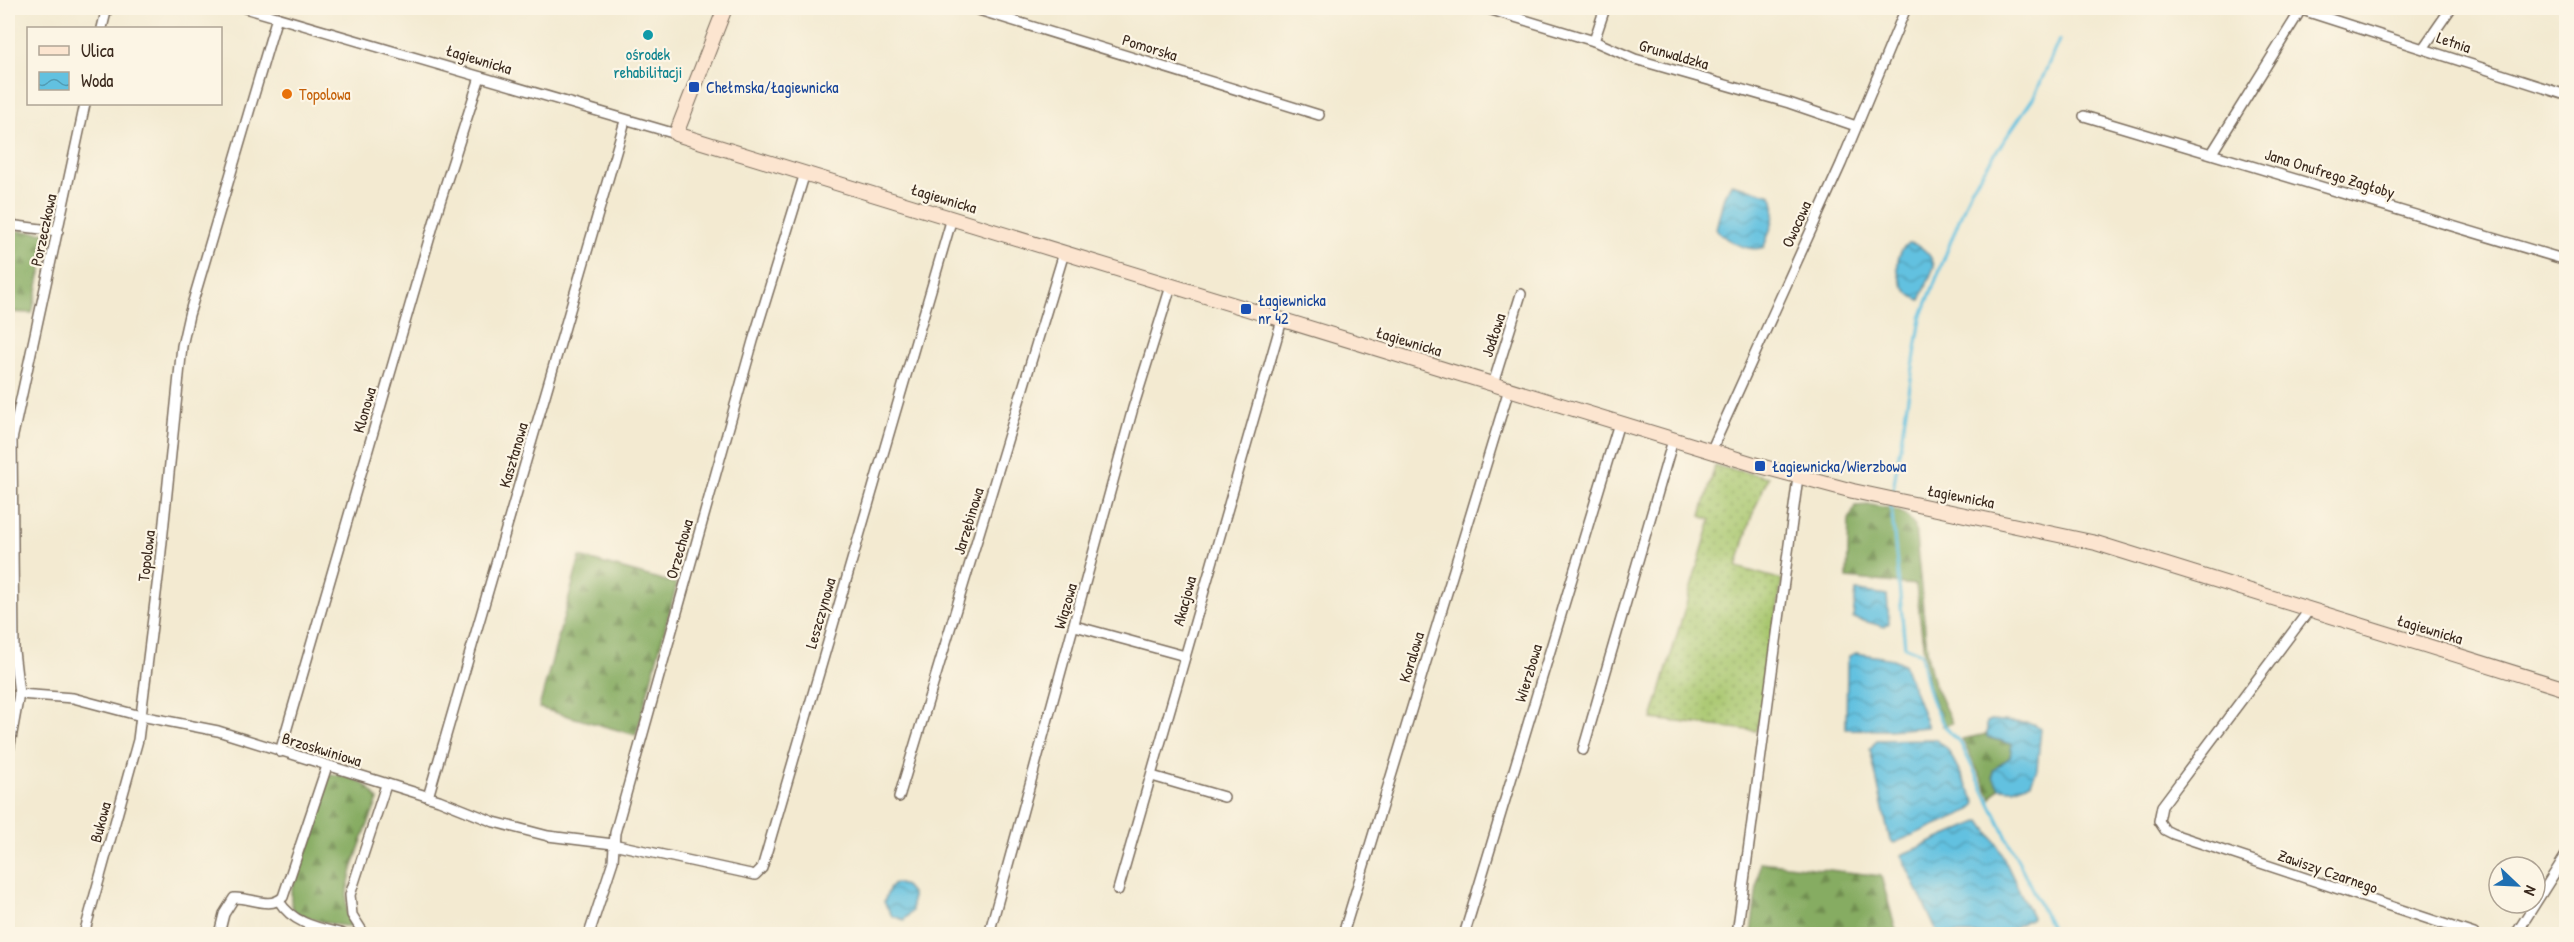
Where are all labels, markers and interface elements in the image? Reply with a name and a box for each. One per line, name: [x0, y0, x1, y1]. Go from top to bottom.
street label: Letnia: [2434, 26, 2474, 58]
legend: [27, 27, 222, 105]
marker: ośrodek rehabilitacji: [641, 28, 655, 42]
street label: Pomorska: [1120, 28, 1180, 66]
street label: Grunwaldzka: [1637, 34, 1711, 74]
text: Ulica: [81, 38, 114, 63]
street label: Łagiewnicka: [443, 39, 515, 79]
place label: ośrodek rehabilitacji: [614, 43, 682, 83]
text: Woda: [81, 68, 113, 93]
place label: Chełmska/Łagiewnicka: [706, 76, 839, 98]
marker: Chełmska/Łagiewnicka: [687, 80, 701, 94]
place label: Topolowa: [299, 83, 351, 105]
marker: Topolowa: [280, 87, 294, 101]
street label: Jana Onufrego Zagłoby: [2262, 143, 2398, 203]
street label: Łagiewnicka: [908, 178, 980, 218]
street label: Porzeczkowa: [25, 192, 61, 268]
street label: Owocowa: [1776, 197, 1816, 251]
place label: Łagiewnicka nr 42: [1258, 289, 1326, 329]
marker: Łagiewnicka nr 42: [1239, 302, 1253, 316]
street label: Jodłowa: [1476, 310, 1510, 360]
street label: Łagiewnicka: [1373, 321, 1445, 361]
street label: Klonowa: [347, 385, 381, 435]
street label: Kasztanowa: [493, 420, 533, 490]
place label: Łagiewnicka/Wierzbowa: [1772, 455, 1906, 477]
marker: Łagiewnicka/Wierzbowa: [1753, 459, 1767, 473]
street label: Łagiewnicka: [1926, 479, 1996, 513]
street label: Jarzębinowa: [947, 485, 989, 557]
street label: Orzechowa: [660, 516, 698, 582]
street label: Topolowa: [132, 529, 160, 583]
street label: Akacjowa: [1167, 574, 1201, 628]
street label: Leszczynowa: [799, 575, 841, 651]
street label: Wiązowa: [1048, 581, 1082, 631]
street label: Łagiewnicka: [2394, 609, 2466, 649]
street label: Koralowa: [1393, 629, 1429, 685]
street label: Wierzbowa: [1509, 641, 1547, 705]
street label: Brzoskwiniowa: [279, 726, 365, 772]
street label: Bukowa: [84, 799, 116, 845]
street label: Zawiszy Czarnego: [2275, 844, 2381, 899]
north arrow: [2487, 855, 2547, 915]
text: N: [2519, 883, 2543, 900]

